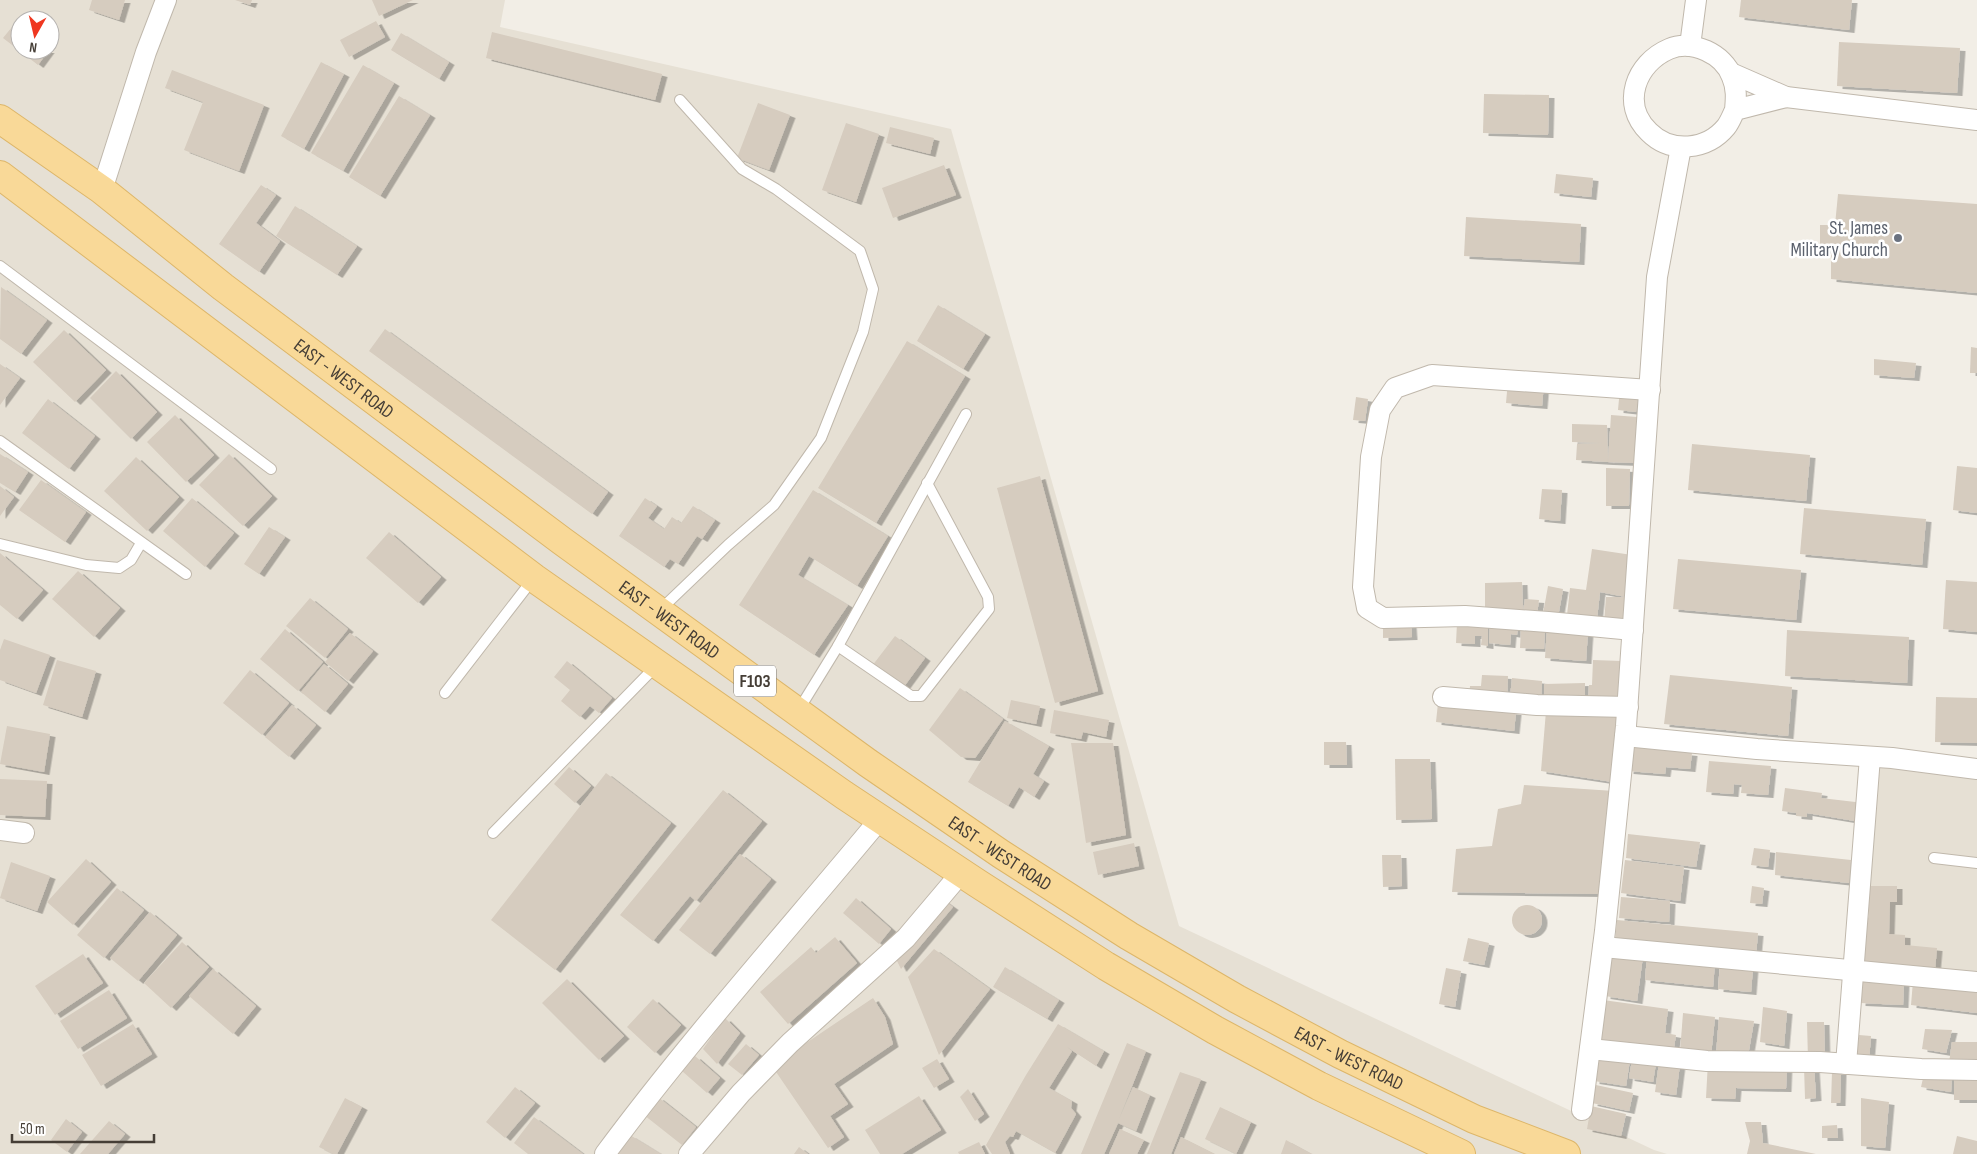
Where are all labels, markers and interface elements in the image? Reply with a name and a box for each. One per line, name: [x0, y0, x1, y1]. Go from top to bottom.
north arrow: [10, 10, 60, 60]
text: N: [28, 38, 38, 56]
place label: St. James Military Church: [1791, 217, 1888, 262]
marker: St. James Military Church: [1892, 232, 1904, 244]
street label: EAST - WEST ROAD: [289, 334, 398, 424]
street label: EAST - WEST ROAD: [614, 576, 724, 665]
road number: F103: [734, 666, 776, 696]
street label: EAST - WEST ROAD: [944, 811, 1056, 896]
street label: EAST - WEST ROAD: [1290, 1022, 1407, 1096]
scale bar: [12, 1112, 155, 1144]
text: 50 m: [20, 1120, 45, 1139]

